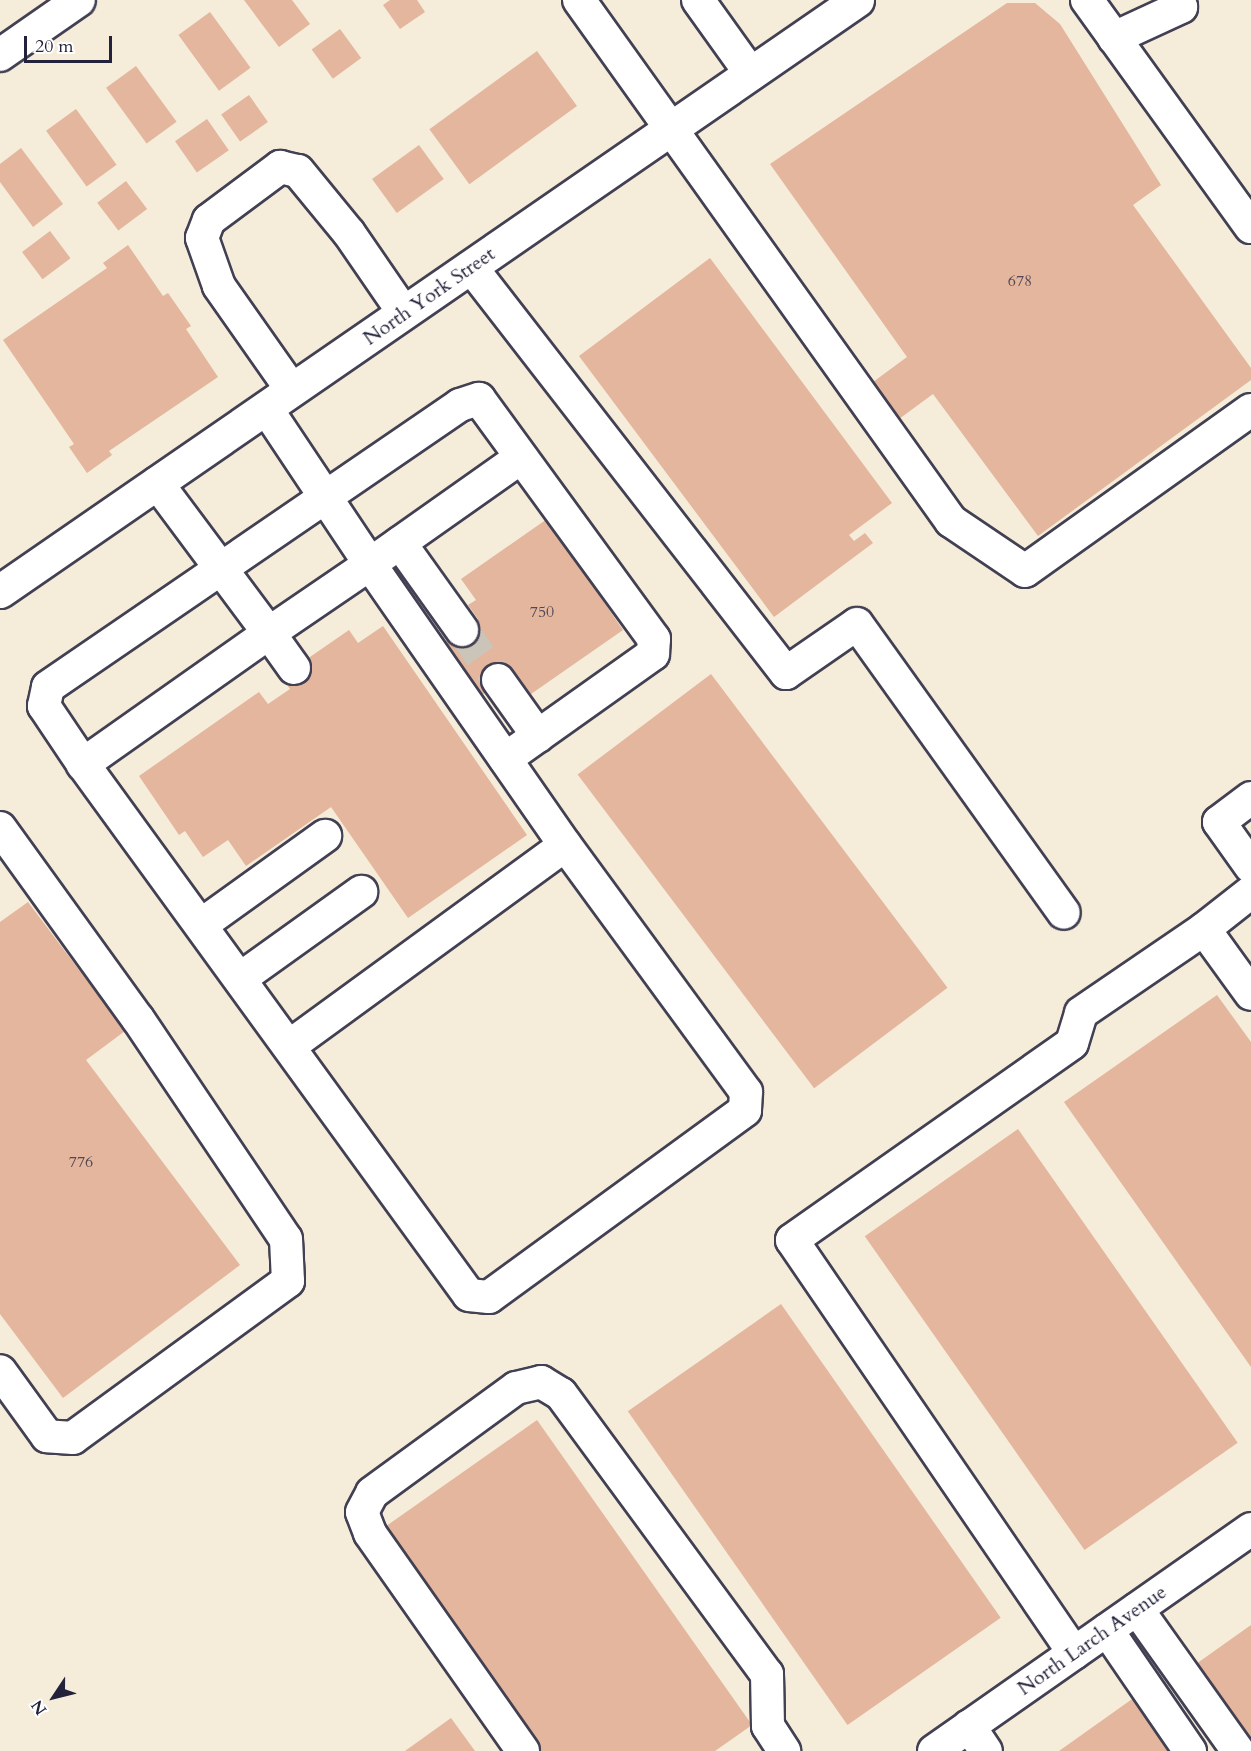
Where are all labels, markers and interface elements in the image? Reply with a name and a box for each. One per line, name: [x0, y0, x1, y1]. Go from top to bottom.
scale bar: [27, 24, 116, 62]
text: 20 m: [35, 34, 74, 59]
street label: North York Street: [359, 242, 499, 350]
house number: 678: [1008, 271, 1032, 291]
house number: 750: [530, 602, 554, 622]
house number: 776: [69, 1152, 93, 1172]
street label: North Larch Avenue: [1013, 1580, 1171, 1700]
north arrow: [24, 1667, 84, 1727]
text: N: [26, 1695, 52, 1719]

